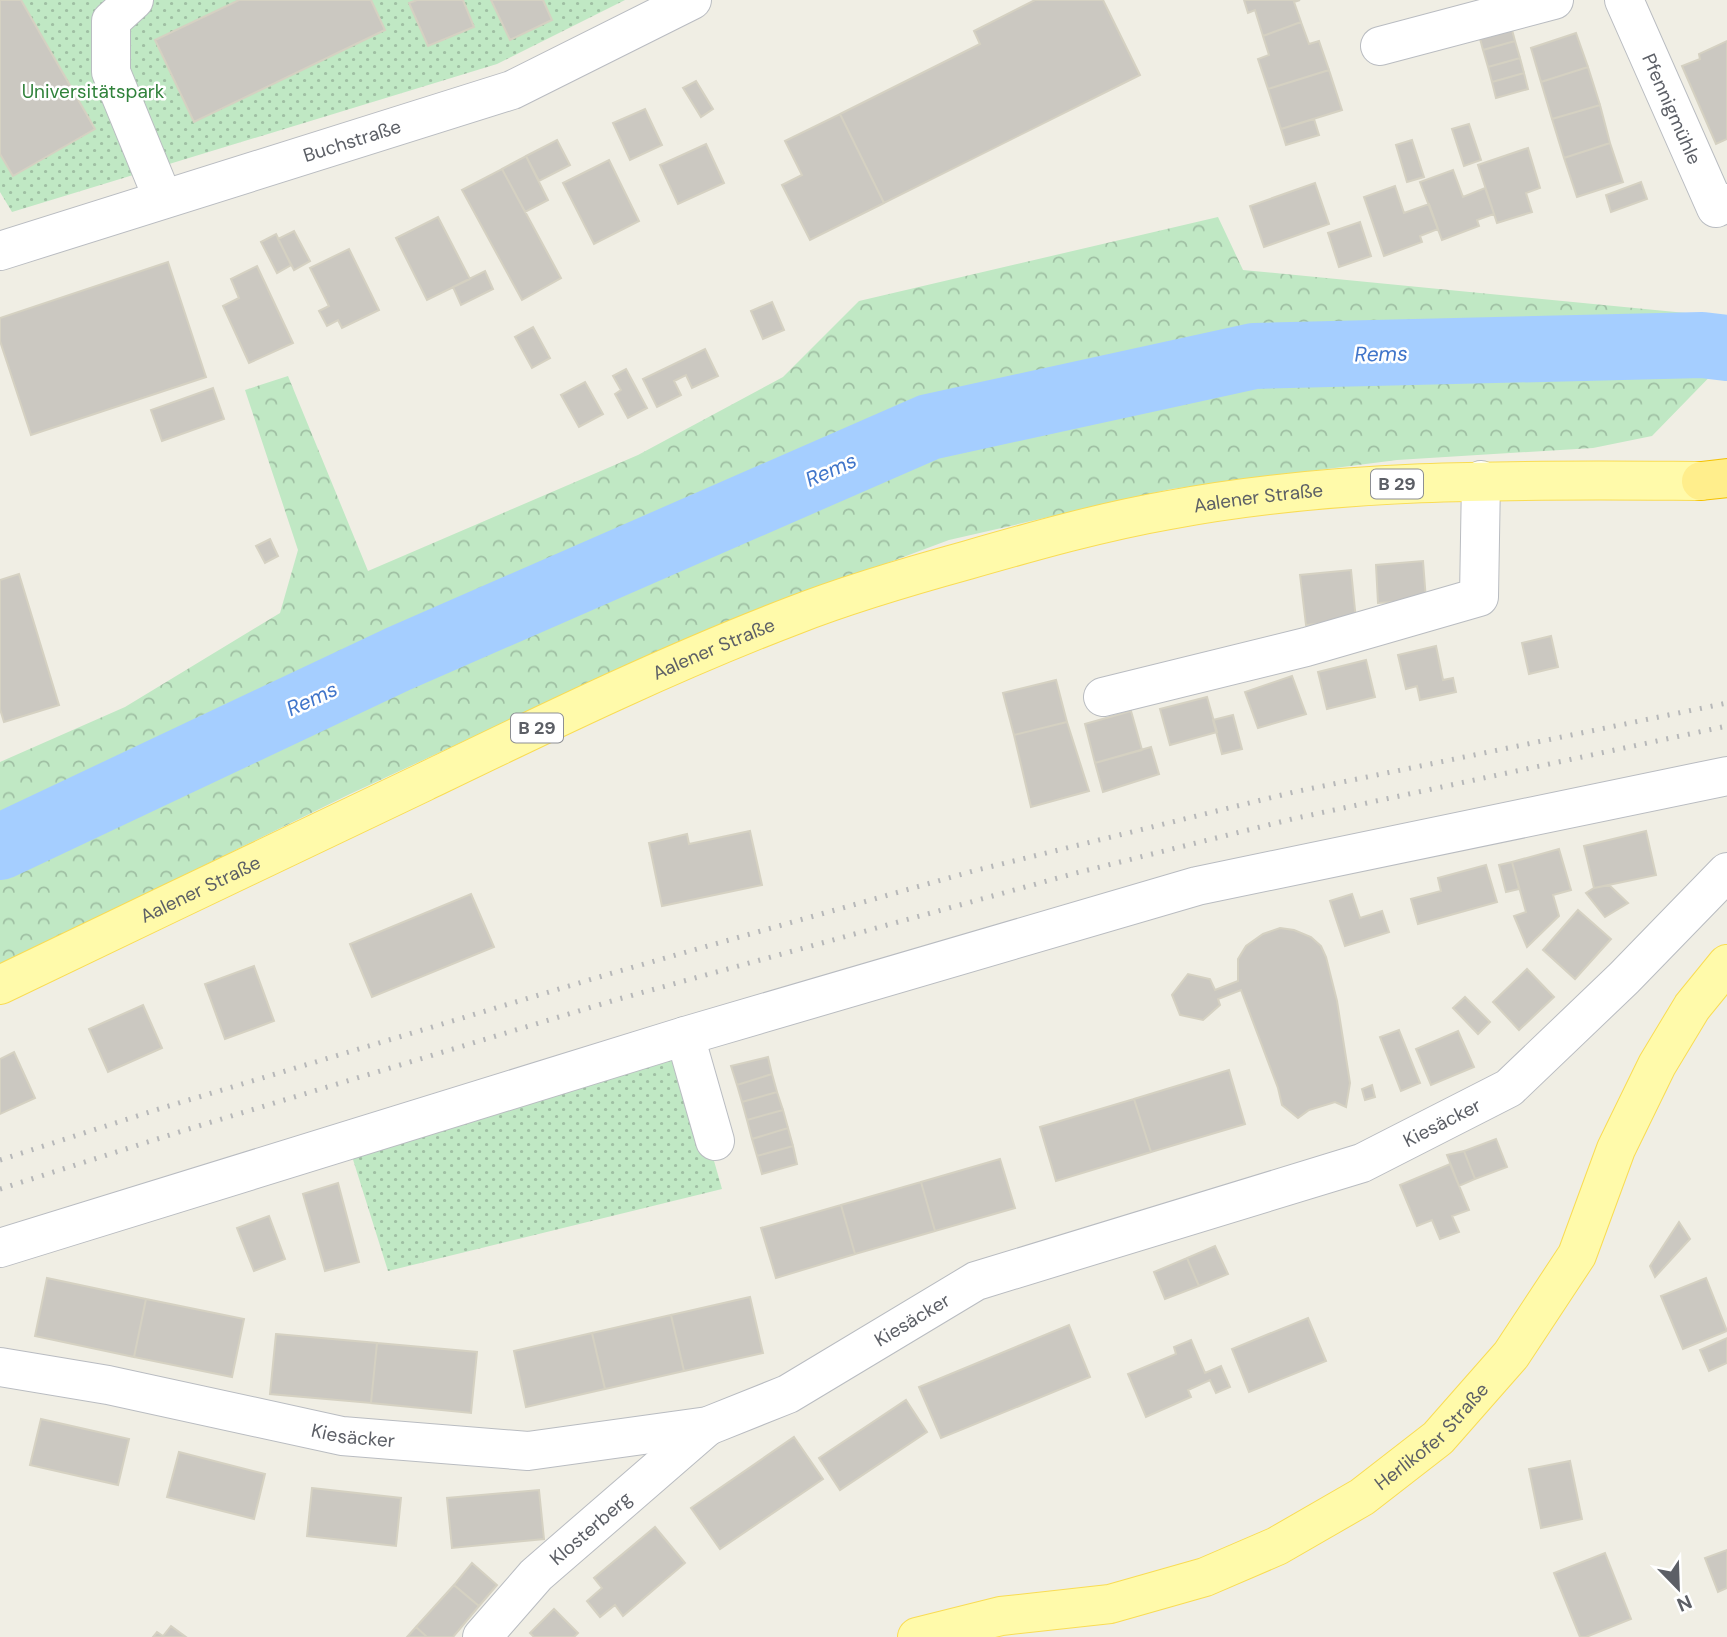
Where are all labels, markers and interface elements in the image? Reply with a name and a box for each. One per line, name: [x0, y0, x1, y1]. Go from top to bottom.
street label: Pfennigmühle: [1637, 49, 1708, 168]
park label: Universitätspark: [22, 79, 165, 104]
street label: Buchstraße: [300, 113, 404, 167]
water label: Rems: [1354, 340, 1408, 368]
water label: Rems: [801, 446, 861, 494]
road number: B 29: [1371, 470, 1423, 498]
street label: Aalener Straße: [1191, 477, 1324, 518]
street label: Aalener Straße: [648, 612, 778, 685]
water label: Rems: [282, 675, 342, 723]
road number: B 29: [511, 714, 563, 742]
street label: Aalener Straße: [136, 849, 264, 928]
street label: Kiesäcker: [1399, 1092, 1485, 1153]
street label: Kiesäcker: [869, 1287, 954, 1352]
street label: Herlikofer Straße: [1369, 1377, 1494, 1495]
street label: Kiesäcker: [309, 1417, 396, 1453]
street label: Klosterberg: [544, 1485, 637, 1570]
north arrow: [1643, 1553, 1713, 1623]
text: N: [1673, 1589, 1696, 1617]

